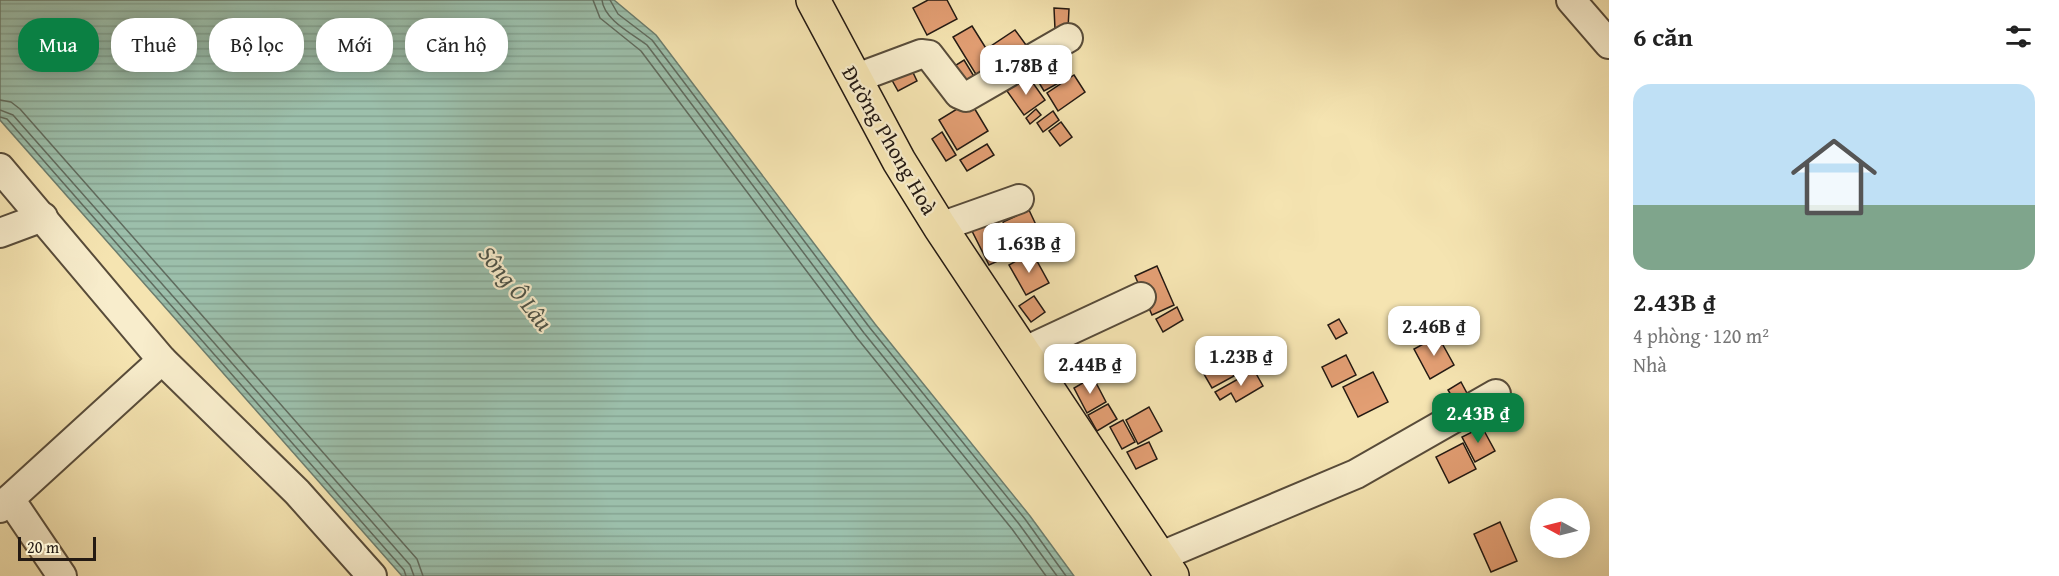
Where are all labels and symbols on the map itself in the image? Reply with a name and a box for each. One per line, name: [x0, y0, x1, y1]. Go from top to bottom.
pin: 1.78B ₫: [971, 45, 1081, 96]
street label: Đường Phong Hoà: [834, 59, 946, 221]
pin: 1.63B ₫: [974, 223, 1084, 274]
water label: Sông Ô Lâu: [470, 238, 562, 338]
pin: 2.46B ₫: [1379, 306, 1489, 357]
pin: 1.23B ₫: [1186, 336, 1296, 387]
pin: 2.44B ₫: [1035, 344, 1145, 395]
pin: 2.43B ₫: [1423, 393, 1533, 444]
north arrow: [1530, 498, 1590, 558]
scale bar: [18, 534, 96, 562]

